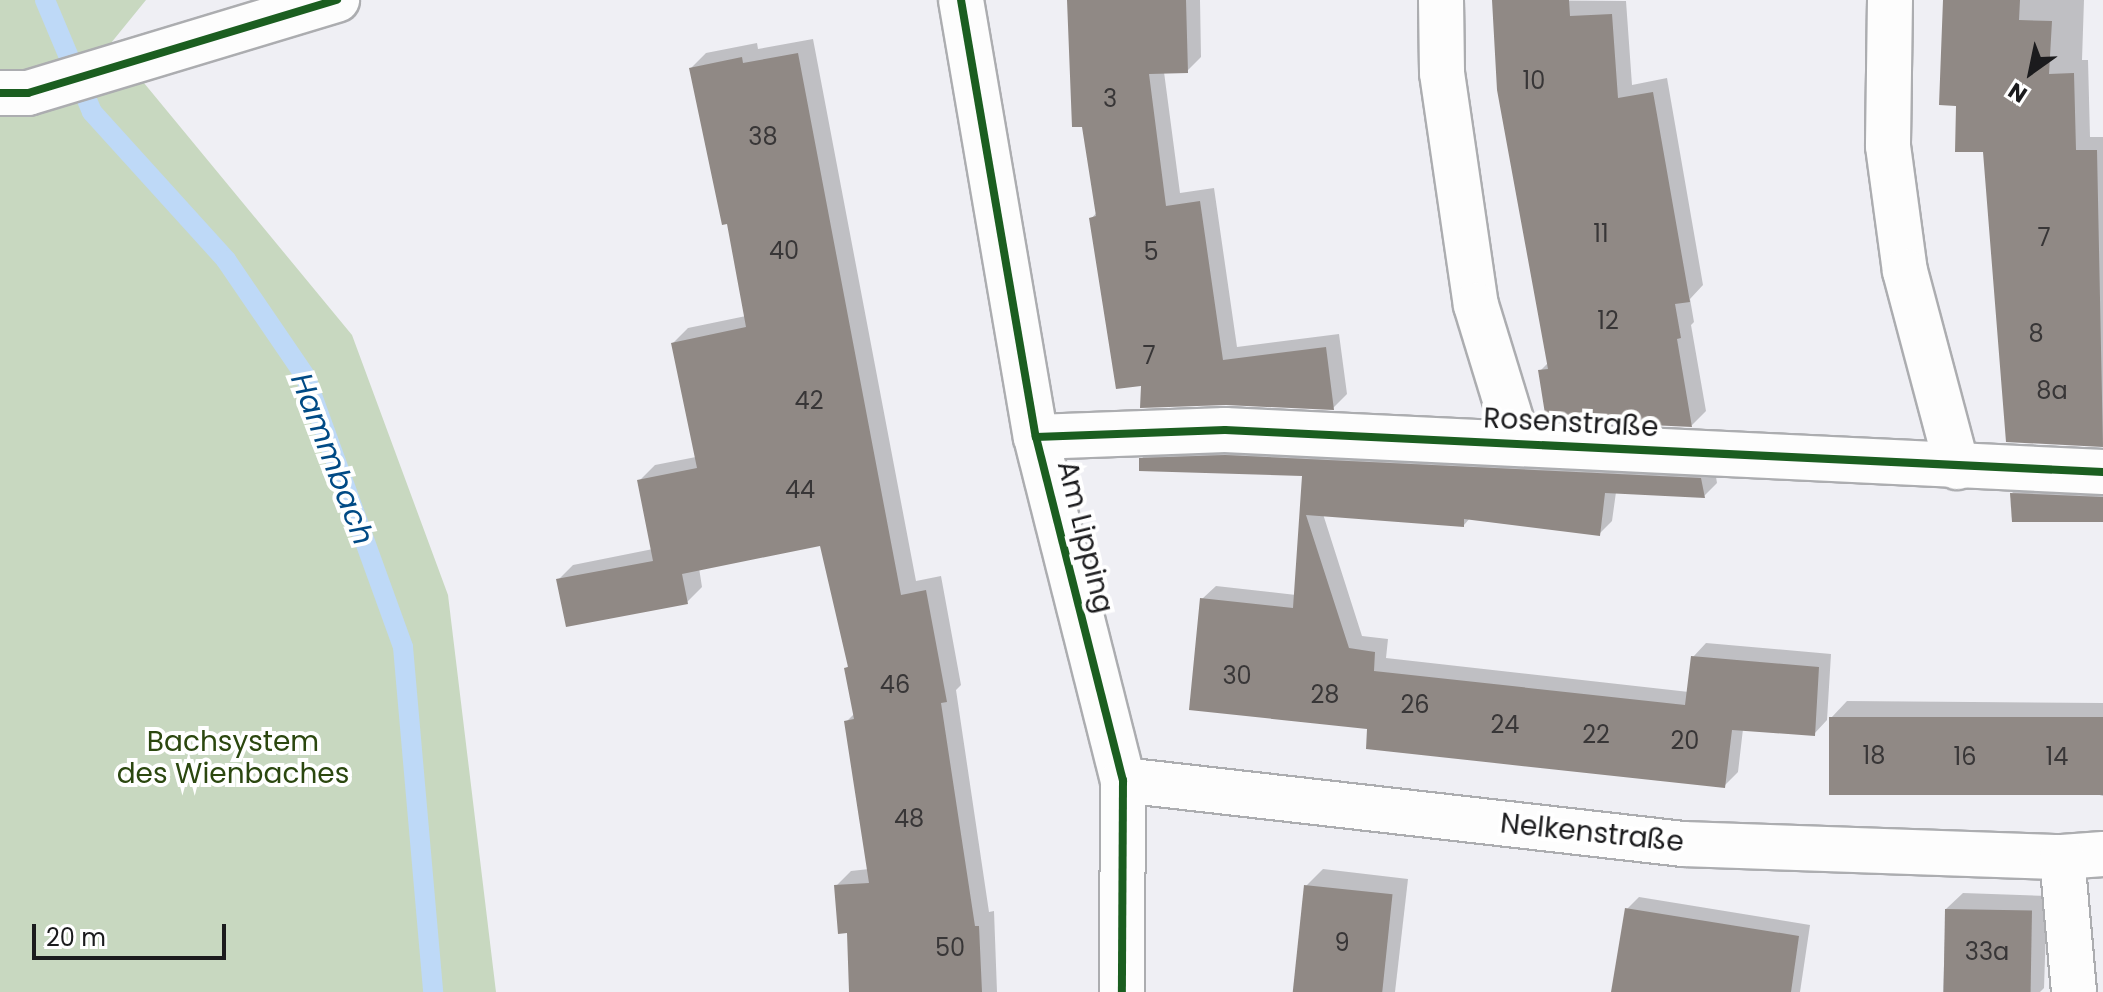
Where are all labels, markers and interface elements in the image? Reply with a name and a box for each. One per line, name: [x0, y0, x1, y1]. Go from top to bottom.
north arrow: [1991, 32, 2071, 112]
house number: 10: [1523, 67, 1545, 95]
text: N: [2002, 75, 2033, 110]
house number: 3: [1103, 85, 1117, 113]
house number: 38: [748, 123, 778, 151]
house number: 11: [1593, 220, 1609, 248]
house number: 7: [2037, 224, 2051, 252]
house number: 40: [769, 237, 799, 265]
house number: 5: [1143, 238, 1159, 266]
house number: 12: [1597, 307, 1619, 335]
house number: 8: [2028, 320, 2044, 348]
house number: 7: [1142, 342, 1156, 370]
water label: Hammbach: [283, 368, 381, 550]
house number: 8a: [2036, 377, 2068, 405]
house number: 42: [795, 387, 823, 415]
street label: Rosenstraße: [1483, 402, 1659, 444]
street label: Am Lipping: [1050, 457, 1120, 617]
house number: 44: [785, 476, 815, 504]
house number: 30: [1222, 662, 1252, 690]
house number: 46: [880, 671, 910, 699]
house number: 28: [1311, 681, 1339, 709]
house number: 26: [1400, 691, 1430, 719]
house number: 24: [1491, 711, 1519, 739]
house number: 22: [1582, 721, 1610, 749]
park label: Bachsystem des Wienbaches: [117, 725, 349, 791]
house number: 20: [1671, 727, 1699, 755]
house number: 18: [1863, 742, 1885, 770]
house number: 16: [1954, 743, 1976, 771]
house number: 14: [2046, 743, 2068, 771]
house number: 48: [894, 805, 924, 833]
street label: Nelkenstraße: [1499, 807, 1685, 859]
scale bar: [36, 908, 230, 958]
text: 20 m: [46, 921, 106, 954]
house number: 9: [1334, 929, 1350, 957]
house number: 50: [935, 934, 965, 962]
house number: 33a: [1965, 938, 2009, 966]

